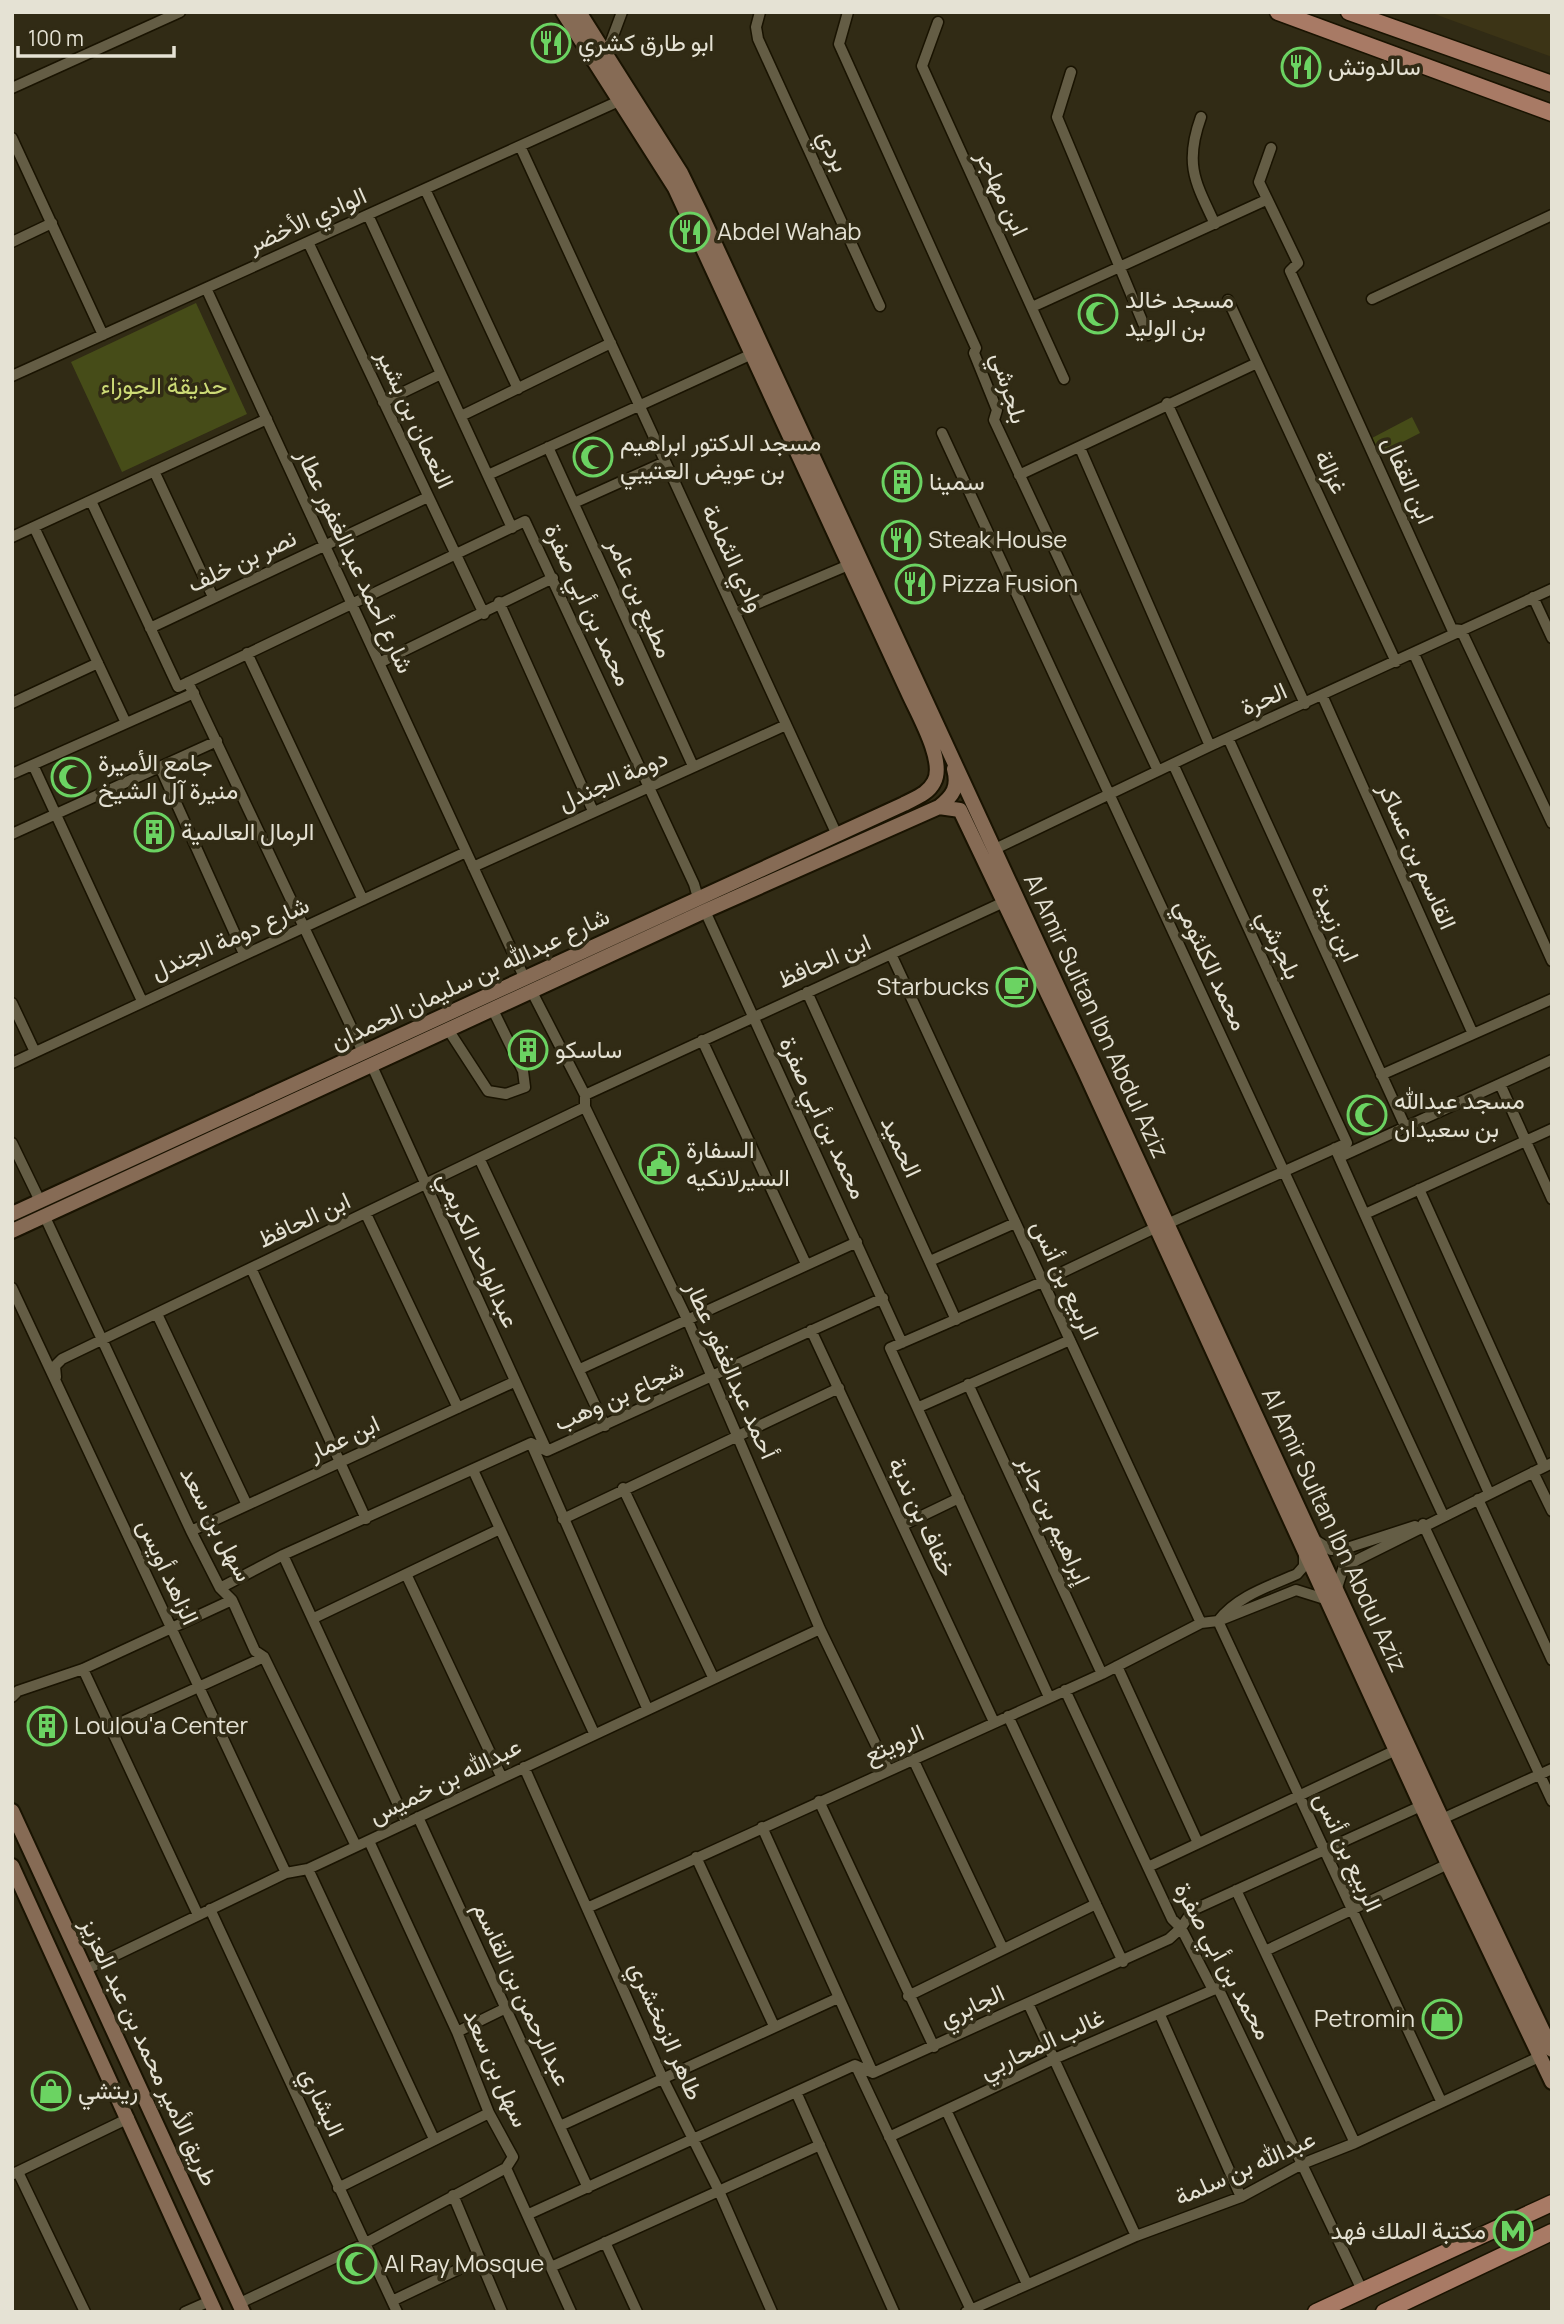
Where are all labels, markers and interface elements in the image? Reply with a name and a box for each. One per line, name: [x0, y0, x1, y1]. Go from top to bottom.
scale bar: [18, 14, 173, 58]
restaurant icon: ابو طارق كشري: [530, 22, 572, 64]
text: 100 m: [28, 24, 84, 52]
place label: ابو طارق كشري: [578, 25, 714, 62]
restaurant icon: سالدوتش: [1280, 46, 1322, 88]
place label: سالدوتش: [1328, 49, 1421, 82]
street label: بردي: [807, 124, 858, 178]
street label: ابن مهاجر: [969, 143, 1038, 241]
street label: الوادي الأخضر: [241, 178, 373, 264]
restaurant icon: Abdel Wahab: [669, 211, 711, 253]
place label: Abdel Wahab: [717, 214, 862, 247]
place label: مسجد خالد بن الوليد: [1125, 282, 1234, 343]
mosque icon: مسجد خالد بن الوليد: [1077, 293, 1119, 335]
street label: النعمان بن بشير: [369, 342, 463, 494]
street label: بلجرشي: [980, 348, 1037, 428]
park label: حديقة الجوزاء: [101, 368, 227, 401]
place label: مسجد الدكتور ابراهيم بن عويض العتيبي: [620, 425, 821, 490]
street label: ابن القفال: [1375, 430, 1443, 528]
mosque icon: مسجد الدكتور ابراهيم بن عويض العتيبي: [572, 436, 614, 478]
street label: شارع أحمد عبدالغفور عطار: [288, 442, 423, 679]
street label: غزالة: [1308, 444, 1357, 499]
building icon: سمينا: [881, 461, 923, 503]
place label: سمينا: [929, 464, 985, 497]
street label: وادي الثمامة: [691, 498, 774, 619]
street label: محمد بن أبي صفرة: [534, 518, 641, 693]
restaurant icon: Steak House: [880, 519, 922, 561]
street label: نصر بن خلف: [181, 520, 301, 599]
place label: Steak House: [928, 522, 1067, 555]
street label: مطيع بن عامر: [598, 531, 683, 664]
restaurant icon: Pizza Fusion: [894, 563, 936, 605]
place label: Pizza Fusion: [942, 566, 1078, 599]
street label: الحرة: [1235, 673, 1292, 722]
street label: دومة الجندل: [552, 740, 673, 818]
place label: جامع الأميرة منيرة آل الشيخ: [98, 745, 238, 808]
mosque icon: جامع الأميرة منيرة آل الشيخ: [50, 756, 92, 798]
street label: القاسم بن عساكر: [1370, 776, 1466, 935]
building icon: الرمال العالمية: [133, 811, 175, 853]
place label: الرمال العالمية: [181, 814, 314, 847]
street label: Al Amir Sultan Ibn Abdul Aziz: [1017, 868, 1178, 1163]
street label: ابن زبيدة: [1305, 878, 1368, 967]
street label: شارع دومة الجندل: [145, 887, 314, 987]
street label: محمد الكلثومي: [1164, 894, 1257, 1037]
street label: شارع عبدالله بن سليمان الحمدان: [324, 898, 615, 1058]
street label: بلجرشي: [1246, 904, 1311, 986]
street label: ابن الحافظ: [771, 924, 875, 995]
cafe icon: Starbucks: [995, 966, 1037, 1008]
place label: Starbucks: [877, 969, 989, 1002]
building icon: ساسكو: [507, 1029, 549, 1071]
street label: محمد بن أبي صفرة: [769, 1031, 876, 1206]
place label: ساسكو: [555, 1032, 622, 1065]
place label: مسجد عبدالله بن سعيدان: [1394, 1083, 1525, 1144]
mosque icon: مسجد عبدالله بن سعيدان: [1346, 1094, 1388, 1136]
street label: الحميد: [874, 1110, 931, 1182]
place label: السفارة السيرلانكيه: [686, 1132, 790, 1193]
public building icon: السفارة السيرلانكيه: [638, 1143, 680, 1185]
street label: عبدالواحد الكريمي: [427, 1166, 528, 1334]
street label: ابن الحافظ: [251, 1183, 355, 1255]
street label: الربيع بن أنس: [1022, 1214, 1109, 1346]
street label: أحمد عبدالغفور عطار: [678, 1274, 787, 1464]
street label: شجاع بن وهب: [548, 1351, 689, 1439]
street label: Al Amir Sultan Ibn Abdul Aziz: [1255, 1382, 1416, 1677]
street label: ابن عمار: [301, 1406, 385, 1468]
street label: إبراهيم بن جابر: [1010, 1448, 1100, 1590]
street label: خفاف بن ندبة: [881, 1451, 965, 1581]
street label: سهل بن سعد: [173, 1460, 262, 1587]
street label: الزاهد أويس: [130, 1513, 208, 1630]
building icon: Loulou'a Center: [26, 1705, 68, 1747]
place label: Loulou'a Center: [74, 1708, 249, 1741]
street label: الرويتع: [858, 1715, 929, 1772]
street label: عبدالله بن خميس: [362, 1728, 526, 1831]
street label: الربيع بن أنس: [1305, 1786, 1392, 1918]
street label: محمد بن أبي صفرة: [1164, 1876, 1281, 2047]
street label: عبدالرحمن بن القاسم: [465, 1896, 580, 2091]
street label: طريق الأمير محمد بن عبد العزيز: [73, 1911, 227, 2191]
street label: طاهر الزمخشري: [619, 1956, 713, 2106]
street label: الجابري: [933, 1975, 1011, 2038]
shop icon: Petromin: [1421, 1998, 1463, 2040]
street label: غالب المحاربي: [974, 1999, 1111, 2090]
place label: Petromin: [1314, 2001, 1415, 2034]
street label: سهل بن سعد: [457, 2003, 538, 2132]
street label: البشاري: [289, 2062, 354, 2143]
shop icon: ريتشي: [30, 2070, 72, 2112]
place label: ريتشي: [78, 2073, 138, 2110]
street label: عبدالله بن سلمة: [1169, 2121, 1320, 2212]
metro station icon: مكتبة الملك فهد: [1492, 2210, 1534, 2252]
place label: مكتبة الملك فهد: [1331, 2213, 1486, 2246]
mosque icon: Al Ray Mosque: [336, 2243, 378, 2285]
place label: Al Ray Mosque: [384, 2246, 544, 2279]

